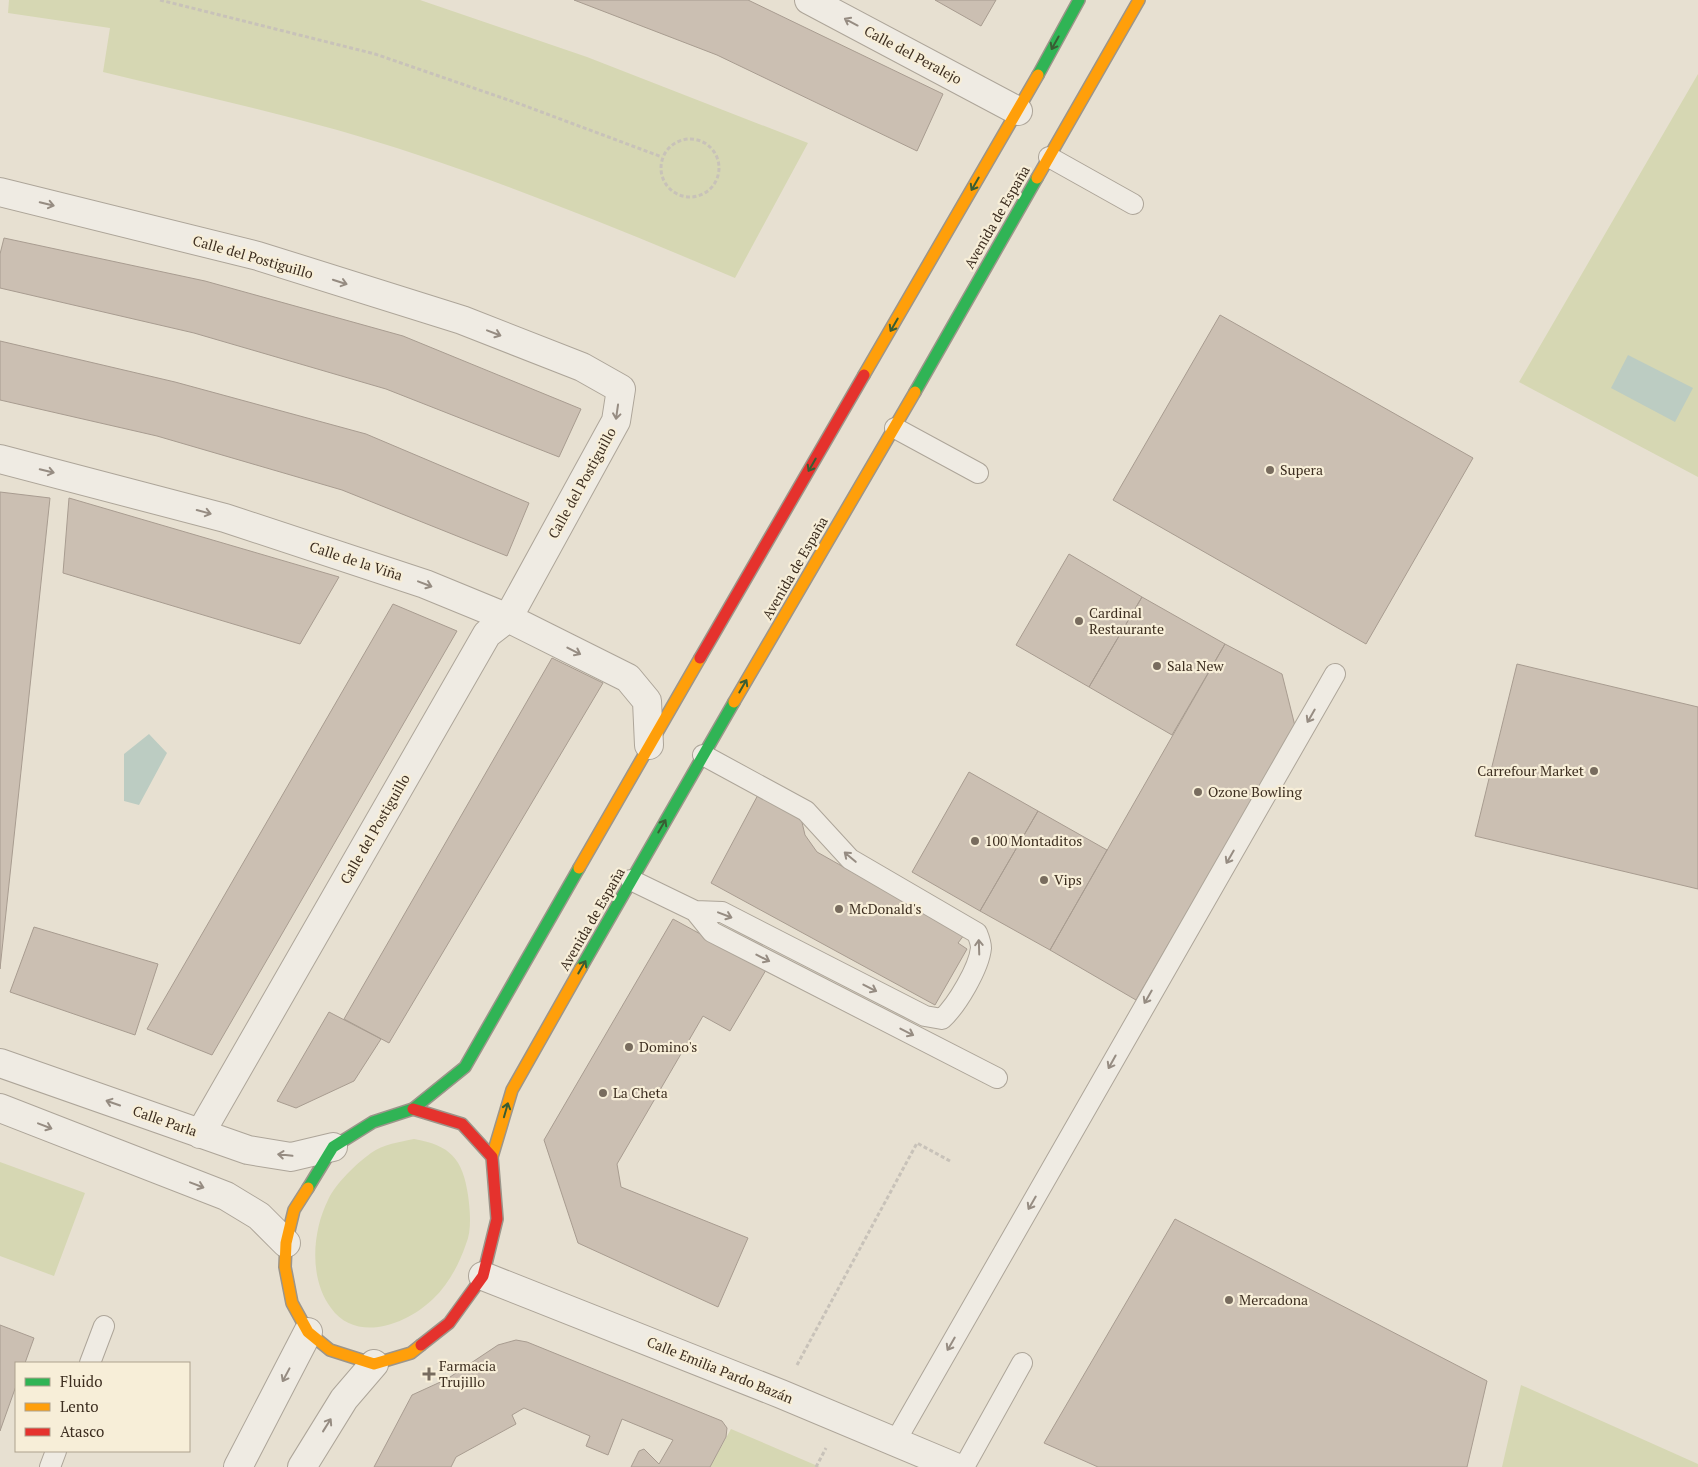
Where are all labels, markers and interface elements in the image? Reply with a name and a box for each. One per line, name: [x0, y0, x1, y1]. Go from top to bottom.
one-way arrow: [844, 17, 859, 26]
street label: Calle del Peralejo: [861, 21, 966, 88]
one-way arrow: [1050, 35, 1060, 50]
street label: Avenida de España: [959, 162, 1034, 272]
one-way arrow: [970, 177, 980, 191]
one-way arrow: [39, 200, 55, 209]
street label: Calle del Postiguillo: [191, 230, 316, 283]
one-way arrow: [331, 277, 347, 287]
one-way arrow: [888, 317, 898, 331]
one-way arrow: [486, 329, 501, 338]
one-way arrow: [612, 404, 622, 420]
street label: Calle del Postiguillo: [543, 424, 620, 542]
one-way arrow: [807, 458, 817, 472]
place label: Supera: [1280, 460, 1323, 479]
marker: Supera: [1264, 464, 1276, 476]
one-way arrow: [39, 467, 55, 476]
one-way arrow: [196, 508, 212, 518]
street label: Avenida de España: [757, 513, 832, 623]
street label: Calle de la Viña: [307, 537, 405, 584]
one-way arrow: [418, 581, 433, 590]
place label: Cardinal Restaurante: [1089, 603, 1164, 638]
marker: Cardinal Restaurante: [1073, 615, 1085, 627]
one-way arrow: [566, 646, 581, 656]
place label: Sala New: [1167, 656, 1225, 675]
marker: Sala New: [1151, 660, 1163, 672]
one-way arrow: [739, 679, 749, 693]
one-way arrow: [1305, 708, 1315, 723]
place label: Carrefour Market: [1477, 761, 1585, 780]
marker: Carrefour Market: [1588, 765, 1600, 777]
street label: Calle del Postiguillo: [335, 770, 414, 887]
place label: Ozone Bowling: [1208, 782, 1302, 801]
marker: Ozone Bowling: [1192, 786, 1204, 798]
one-way arrow: [658, 820, 668, 834]
place label: 100 Montaditos: [985, 831, 1082, 850]
marker: 100 Montaditos: [969, 835, 981, 847]
one-way arrow: [1224, 849, 1234, 863]
one-way arrow: [844, 852, 857, 863]
street label: Avenida de España: [554, 864, 629, 974]
place label: Vips: [1054, 870, 1082, 889]
marker: Vips: [1038, 874, 1050, 886]
place label: McDonald's: [849, 899, 921, 918]
marker: McDonald's: [833, 903, 845, 915]
one-way arrow: [717, 911, 732, 920]
one-way arrow: [975, 939, 984, 955]
one-way arrow: [755, 953, 770, 963]
one-way arrow: [577, 961, 587, 975]
one-way arrow: [862, 984, 877, 993]
one-way arrow: [1143, 990, 1153, 1004]
one-way arrow: [899, 1028, 914, 1037]
place label: Domino's: [639, 1037, 697, 1056]
marker: Domino's: [623, 1041, 635, 1053]
one-way arrow: [1106, 1054, 1116, 1068]
place label: La Cheta: [613, 1083, 668, 1102]
marker: La Cheta: [597, 1087, 609, 1099]
one-way arrow: [106, 1098, 122, 1107]
street label: Calle Parla: [130, 1101, 200, 1140]
one-way arrow: [501, 1103, 511, 1119]
one-way arrow: [37, 1122, 53, 1131]
one-way arrow: [277, 1150, 293, 1160]
one-way arrow: [189, 1181, 204, 1190]
one-way arrow: [1027, 1196, 1037, 1211]
place label: Mercadona: [1239, 1290, 1308, 1309]
marker: Mercadona: [1223, 1294, 1235, 1306]
street label: Calle Emilia Pardo Bazán: [644, 1332, 797, 1408]
one-way arrow: [946, 1337, 956, 1351]
place label: Farmacia Trujillo: [439, 1356, 496, 1391]
legend: [15, 1362, 190, 1452]
one-way arrow: [281, 1367, 290, 1382]
marker: Farmacia Trujillo: [423, 1368, 435, 1380]
text: Fluido: [60, 1371, 102, 1391]
text: Lento: [60, 1396, 99, 1416]
one-way arrow: [323, 1419, 333, 1433]
text: Atasco: [60, 1421, 104, 1441]

